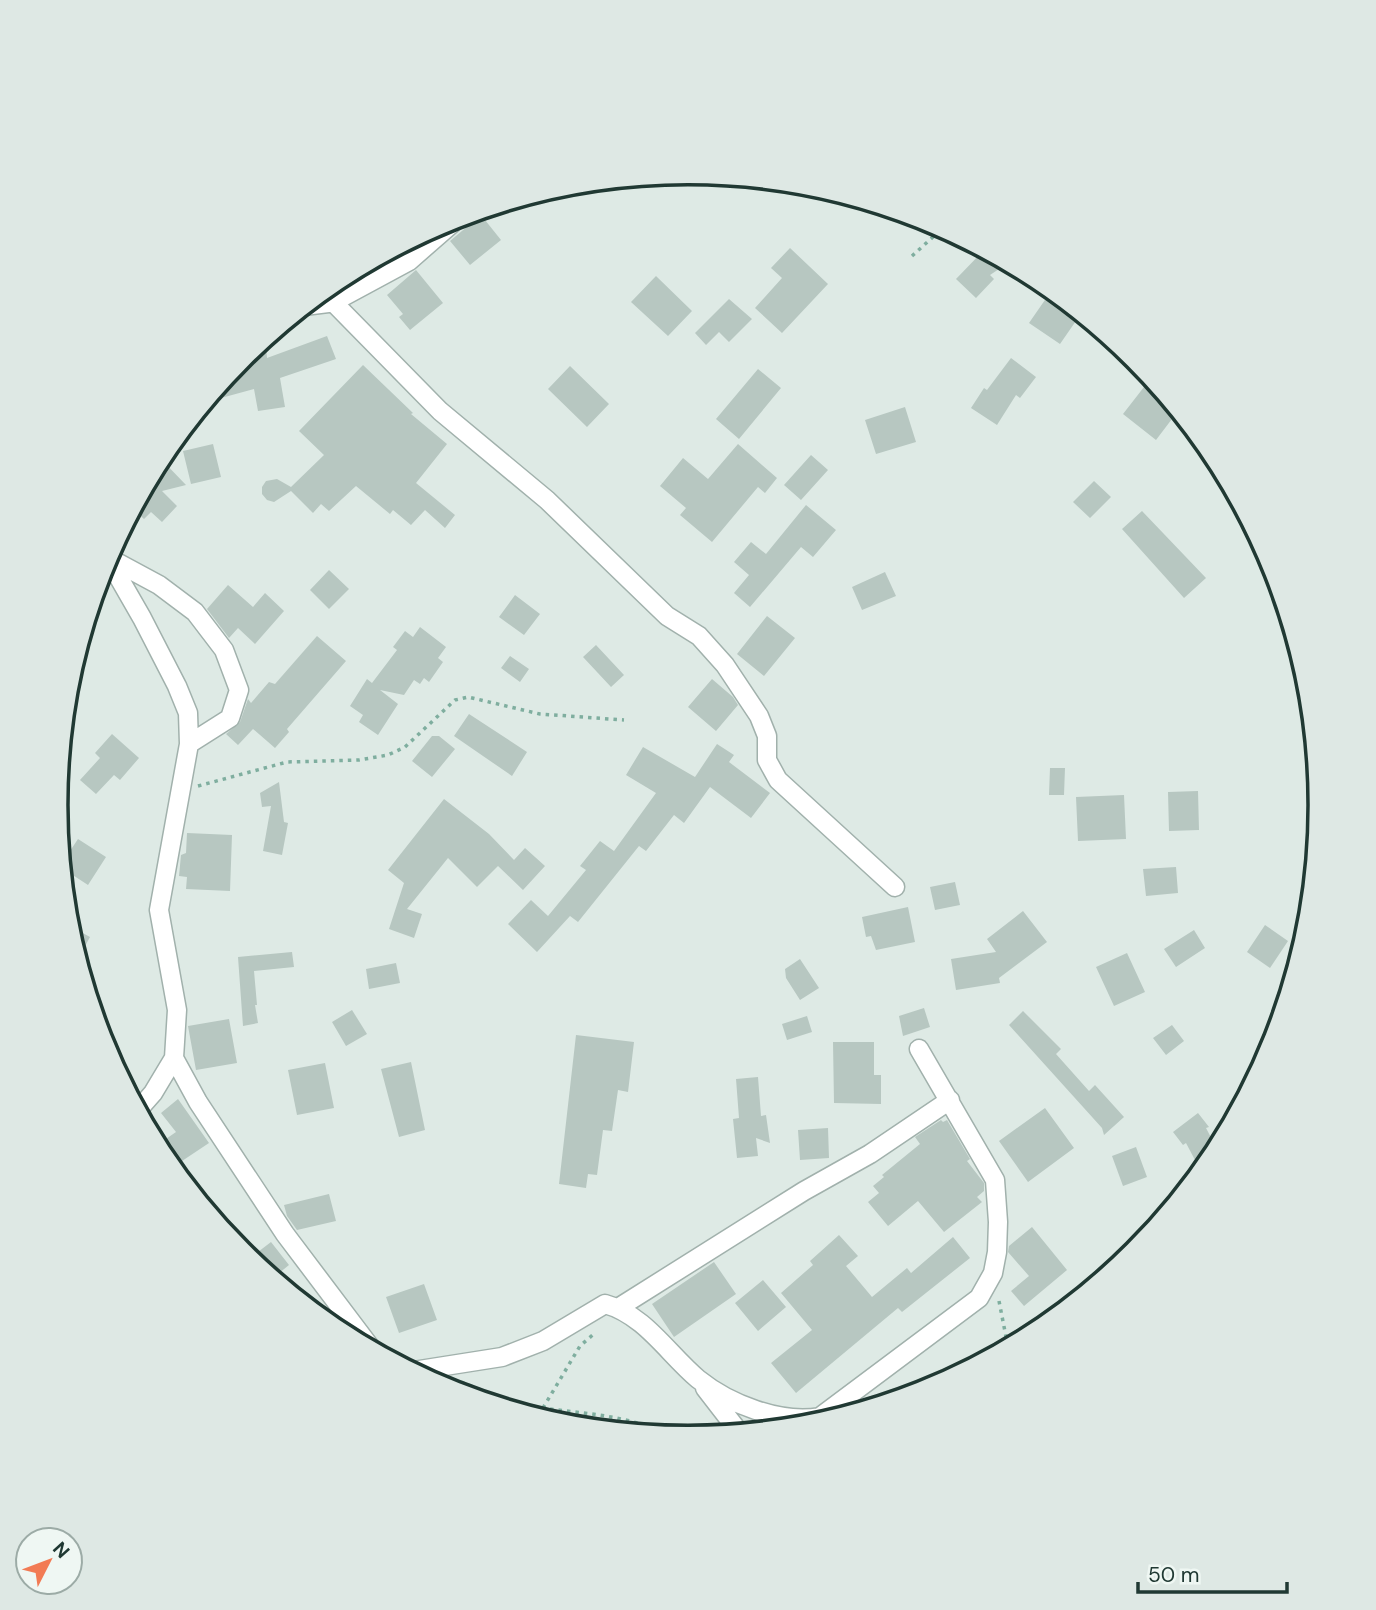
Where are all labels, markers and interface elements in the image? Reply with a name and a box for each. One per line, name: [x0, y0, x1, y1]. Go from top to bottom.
north arrow: [14, 1526, 84, 1596]
text: N: [47, 1536, 75, 1563]
scale bar: [1138, 1550, 1287, 1594]
text: 50 m: [1148, 1561, 1199, 1589]

